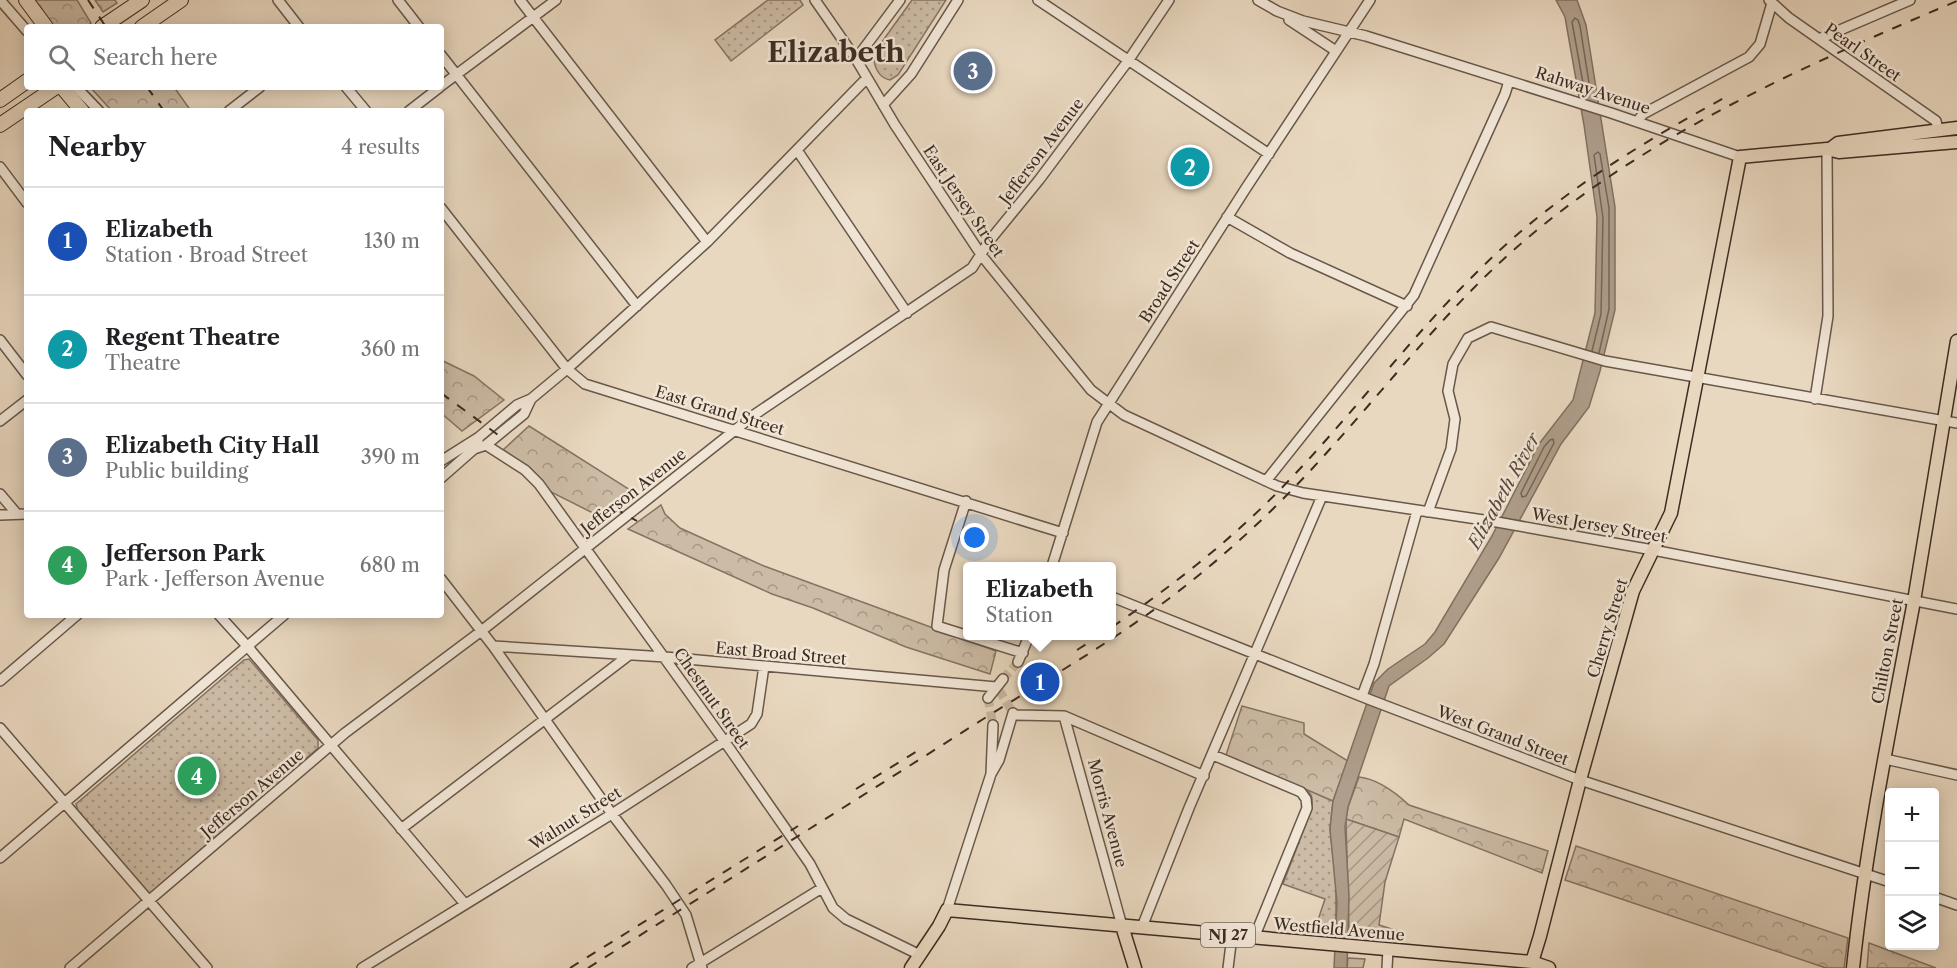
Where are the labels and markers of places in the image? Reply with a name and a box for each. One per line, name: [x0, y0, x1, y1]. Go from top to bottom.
pin: 3: [954, 48, 992, 94]
pin: 2: [1170, 144, 1210, 190]
pin: 1: [1020, 660, 1060, 704]
pin: 4: [178, 754, 216, 798]

